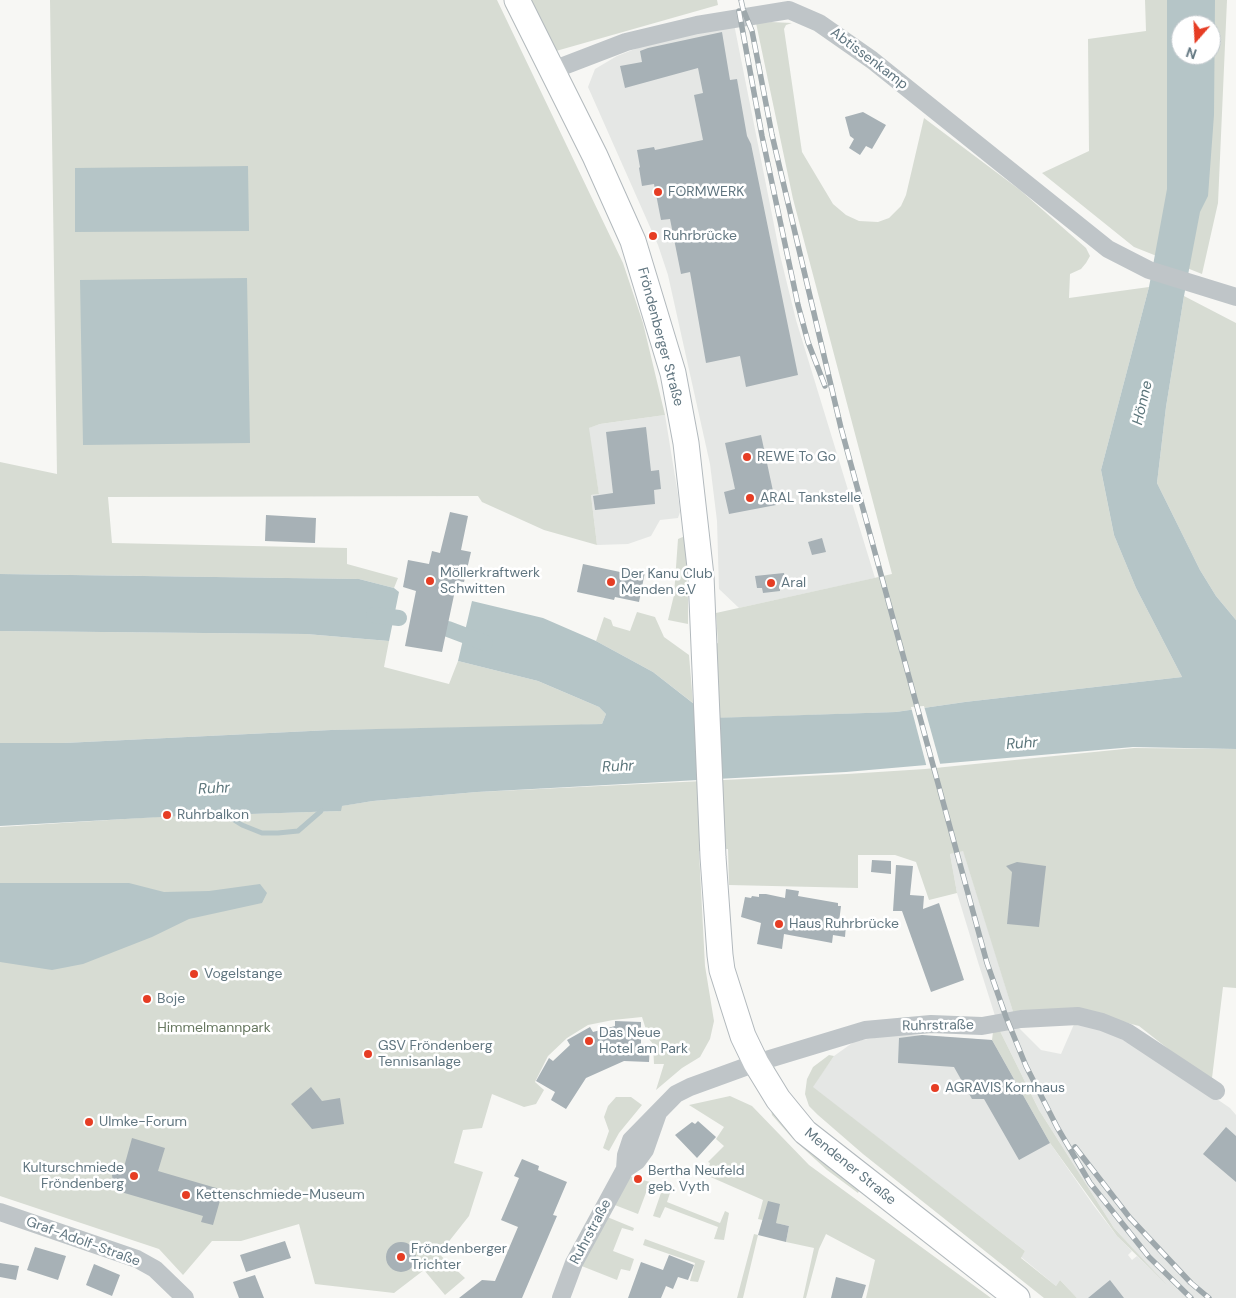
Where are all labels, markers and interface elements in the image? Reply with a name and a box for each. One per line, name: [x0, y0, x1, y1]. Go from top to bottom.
north arrow: [1171, 15, 1221, 65]
street label: Abtissenkamp: [827, 24, 911, 94]
text: N: [1184, 43, 1199, 63]
place label: FORMWERK: [668, 184, 744, 200]
marker: FORMWERK: [652, 186, 664, 198]
place label: Ruhrbrücke: [663, 228, 737, 244]
marker: Ruhrbrücke: [647, 230, 659, 242]
street label: Fröndenberger Straße: [633, 266, 687, 408]
water label: Hönne: [1129, 379, 1157, 427]
place label: REWE To Go: [757, 449, 836, 465]
marker: REWE To Go: [741, 451, 753, 463]
place label: ARAL Tankstelle: [760, 490, 861, 506]
marker: ARAL Tankstelle: [744, 492, 756, 504]
place label: Möllerkraftwerk Schwitten: [440, 565, 540, 598]
place label: Der Kanu Club Menden e.V: [621, 566, 713, 598]
marker: Möllerkraftwerk Schwitten: [424, 575, 436, 587]
place label: Aral: [781, 575, 806, 591]
marker: Der Kanu Club Menden e.V: [605, 576, 617, 588]
marker: Aral: [765, 577, 777, 589]
water label: Ruhr: [1006, 734, 1038, 754]
water label: Ruhr: [602, 757, 634, 777]
water label: Ruhr: [198, 779, 230, 799]
place label: Ruhrbalkon: [177, 807, 249, 823]
marker: Ruhrbalkon: [161, 809, 173, 821]
place label: Haus Ruhrbrücke: [789, 916, 899, 932]
marker: Haus Ruhrbrücke: [773, 918, 785, 930]
place label: Vogelstange: [204, 966, 282, 982]
marker: Vogelstange: [188, 968, 200, 980]
place label: Boje: [157, 991, 185, 1007]
marker: Boje: [141, 993, 153, 1005]
street label: Ruhrstraße: [902, 1017, 974, 1035]
park label: Himmelmannpark: [157, 1020, 271, 1036]
place label: Das Neue Hotel am Park: [599, 1025, 688, 1058]
marker: Das Neue Hotel am Park: [583, 1035, 595, 1047]
place label: GSV Fröndenberg Tennisanlage: [378, 1038, 493, 1070]
marker: GSV Fröndenberg Tennisanlage: [362, 1048, 374, 1060]
place label: AGRAVIS Kornhaus: [945, 1080, 1065, 1096]
marker: AGRAVIS Kornhaus: [929, 1082, 941, 1094]
place label: Ulmke-Forum: [99, 1114, 187, 1130]
marker: Ulmke-Forum: [83, 1116, 95, 1128]
street label: Mendener Straße: [801, 1125, 899, 1209]
place label: Kulturschmiede Fröndenberg: [23, 1160, 124, 1192]
place label: Bertha Neufeld geb. Vyth: [648, 1163, 744, 1196]
marker: Kulturschmiede Fröndenberg: [128, 1170, 140, 1182]
marker: Bertha Neufeld geb. Vyth: [632, 1173, 644, 1185]
place label: Kettenschmiede-Museum: [196, 1187, 365, 1203]
marker: Kettenschmiede-Museum: [180, 1189, 192, 1201]
street label: Ruhrstraße: [567, 1196, 615, 1268]
street label: Graf-Adolf-Straße: [24, 1214, 142, 1270]
place label: Fröndenberger Trichter: [411, 1241, 507, 1274]
marker: Fröndenberger Trichter: [395, 1251, 407, 1263]

